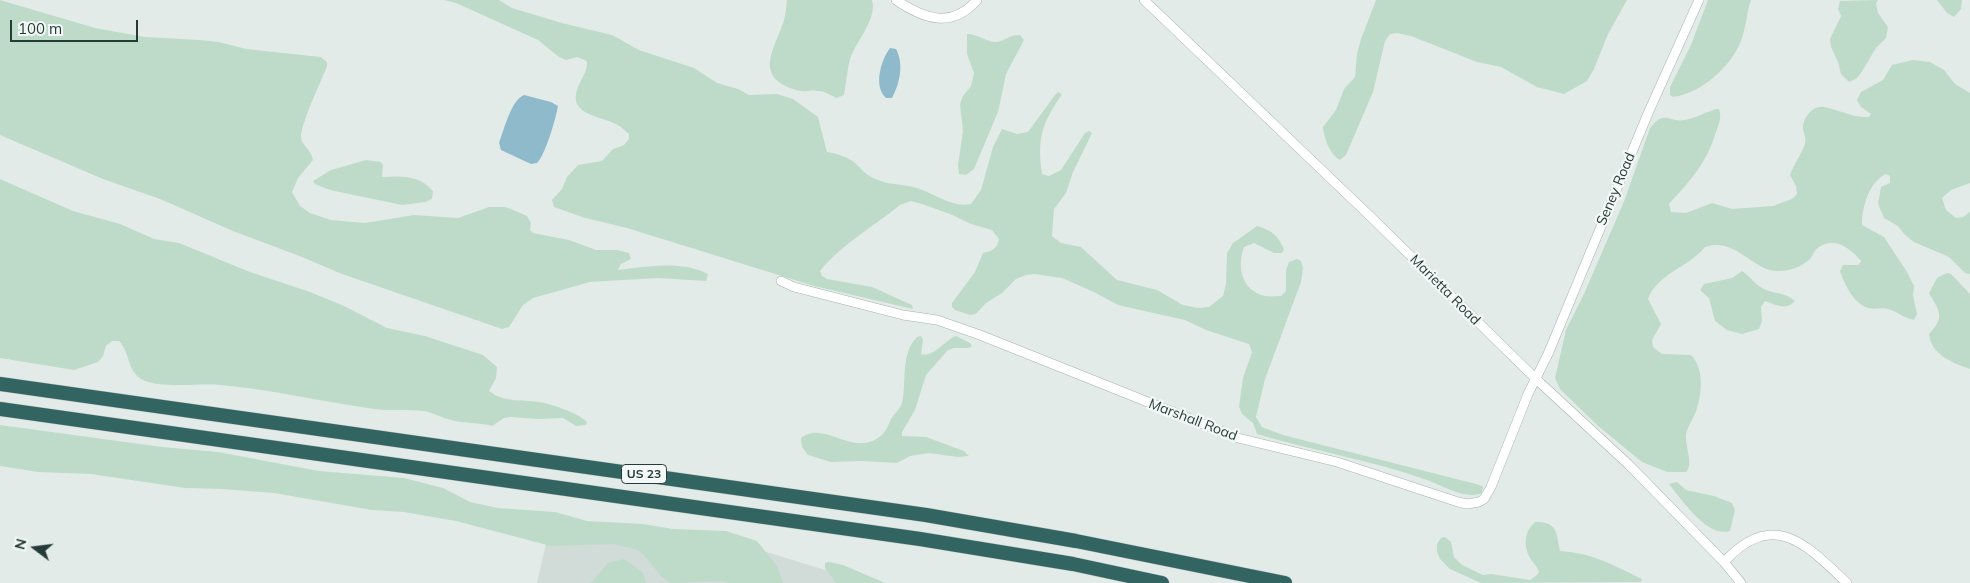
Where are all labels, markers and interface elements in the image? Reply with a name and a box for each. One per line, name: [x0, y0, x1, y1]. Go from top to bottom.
scale bar: [12, 10, 140, 42]
text: 100 m: [18, 19, 62, 38]
street label: Seney Road: [1593, 150, 1639, 228]
street label: Marietta Road: [1406, 251, 1484, 329]
street label: Marshall Road: [1146, 395, 1240, 445]
road number: US 23: [622, 464, 666, 484]
north arrow: [10, 523, 60, 573]
text: N: [10, 537, 31, 552]

